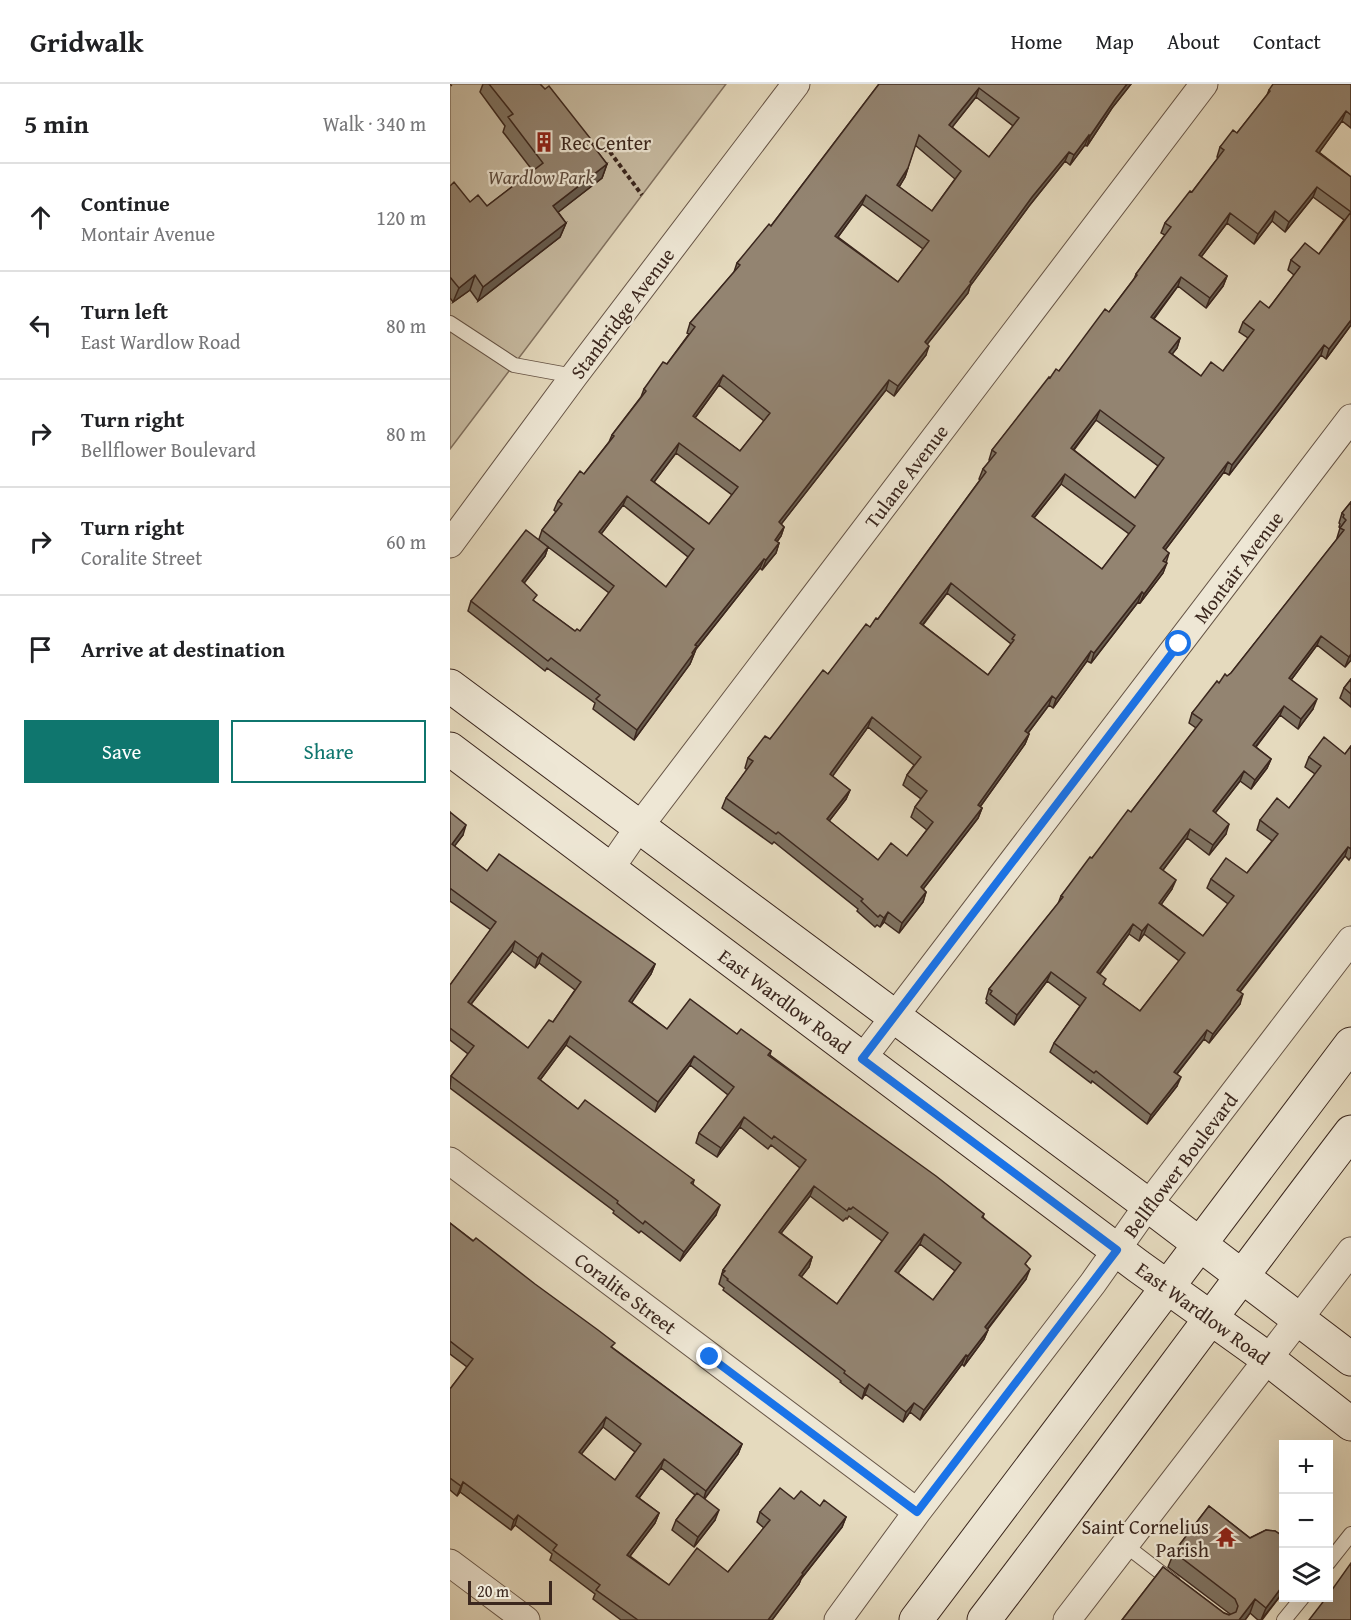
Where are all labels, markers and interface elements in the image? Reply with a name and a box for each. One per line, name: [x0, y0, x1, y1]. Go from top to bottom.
text: Gridwalk: [30, 21, 143, 62]
text: Home: [1011, 26, 1062, 57]
text: Map: [1095, 26, 1134, 57]
text: About: [1167, 26, 1220, 57]
text: Contact: [1253, 26, 1321, 57]
text: 5 min: [24, 104, 89, 143]
text: Walk · 340 m: [323, 109, 426, 138]
place label: Rec Center: [561, 128, 651, 157]
building icon: Rec Center: [532, 130, 556, 154]
park label: Wardlow Park: [488, 162, 595, 191]
text: Continue: [81, 187, 170, 219]
icon: ahead: [24, 201, 57, 234]
text: 120 m: [376, 203, 426, 232]
text: Montair Avenue: [81, 219, 215, 248]
street label: Stanbridge Avenue: [563, 241, 681, 385]
text: Turn left: [81, 295, 168, 327]
icon: left: [24, 309, 57, 342]
text: 80 m: [386, 311, 426, 340]
text: East Wardlow Road: [81, 327, 240, 356]
text: Turn right: [81, 403, 184, 435]
icon: right: [24, 417, 57, 450]
street label: Tulane Avenue: [857, 418, 955, 534]
text: 80 m: [386, 419, 426, 448]
text: Bellflower Boulevard: [81, 435, 256, 464]
street label: Montair Avenue: [1186, 505, 1290, 629]
text: Turn right: [81, 511, 184, 543]
icon: right: [24, 525, 57, 558]
text: 60 m: [386, 527, 426, 556]
text: Coralite Street: [81, 543, 202, 572]
route start: [1165, 630, 1191, 656]
icon: arrive: [24, 633, 57, 666]
text: Arrive at destination: [81, 633, 285, 665]
button: Save: [24, 720, 219, 783]
button: Share: [231, 720, 426, 783]
street label: East Wardlow Road: [713, 941, 858, 1061]
street label: Bellflower Boulevard: [1116, 1086, 1244, 1244]
street label: Coralite Street: [569, 1245, 683, 1341]
street label: East Wardlow Road: [1130, 1254, 1276, 1372]
route end: [696, 1343, 722, 1369]
map controls: [1279, 1440, 1333, 1602]
button: +: [1279, 1440, 1333, 1494]
button: −: [1279, 1494, 1333, 1548]
place label: Saint Cornelius Parish: [1082, 1512, 1209, 1564]
temple icon: Saint Cornelius Parish: [1214, 1525, 1238, 1549]
button: layers: [1279, 1548, 1333, 1602]
scale bar: [468, 1578, 552, 1606]
text: 20 m: [477, 1579, 509, 1603]

